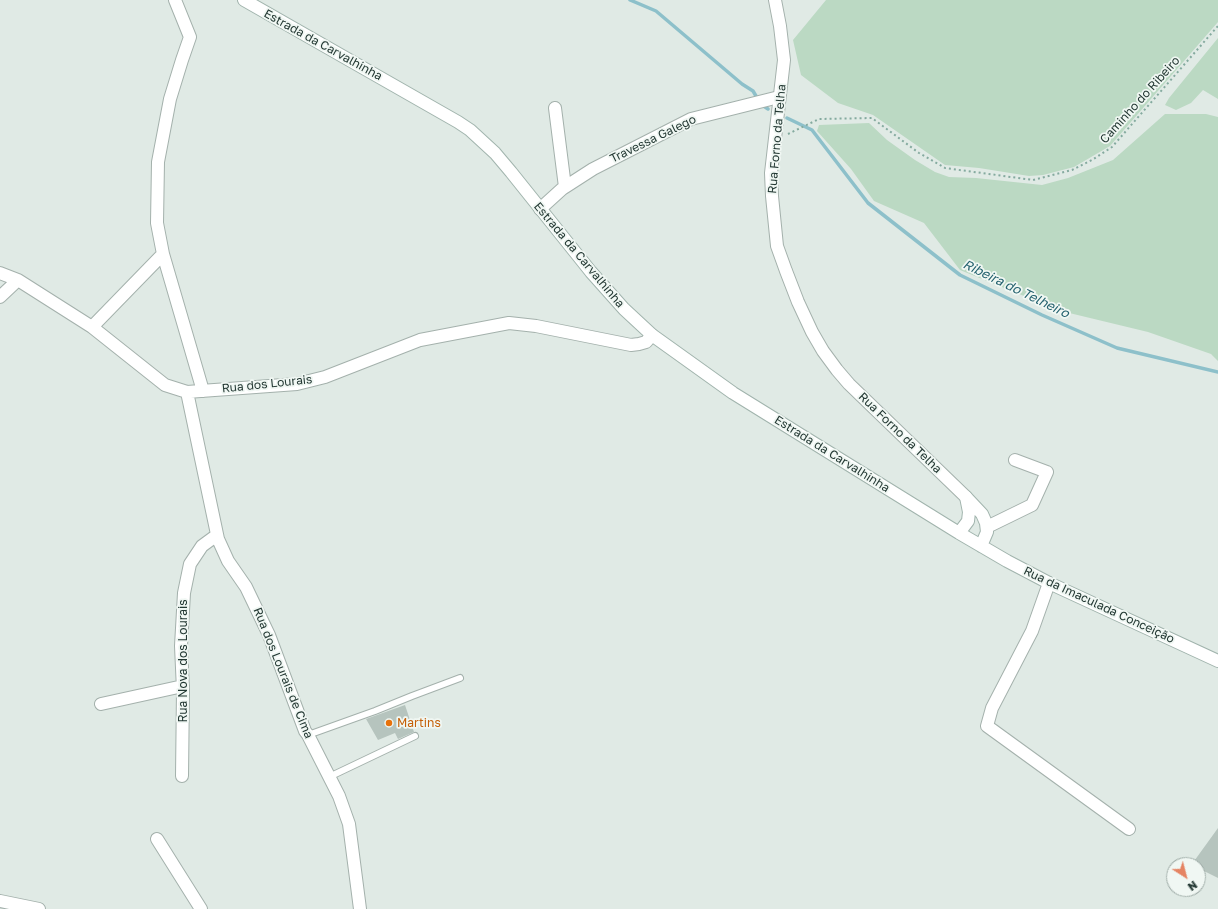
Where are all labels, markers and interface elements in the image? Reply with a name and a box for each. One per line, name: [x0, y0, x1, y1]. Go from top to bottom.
street label: Estrada da Carvalhinha: [261, 6, 385, 84]
street label: Caminho do Ribeiro: [1097, 54, 1183, 146]
street label: Rua Forno da Telha: [765, 84, 789, 194]
street label: Travessa Galego: [608, 112, 698, 166]
street label: Estrada da Carvalhinha: [531, 199, 627, 311]
water label: Ribeira do Telheiro: [960, 257, 1072, 321]
street label: Rua dos Lourais: [221, 372, 313, 396]
street label: Rua Forno da Telha: [855, 390, 945, 476]
street label: Estrada da Carvalhinha: [772, 413, 892, 495]
street label: Rua da Imaculada Conceição: [1021, 564, 1177, 646]
street label: Rua Nova dos Lourais: [176, 599, 190, 723]
street label: Rua dos Lourais de Cima: [250, 605, 316, 741]
place label: Martins: [397, 716, 441, 730]
marker: Martins: [384, 718, 394, 728]
north arrow: [1166, 857, 1206, 897]
text: N: [1186, 879, 1200, 894]

